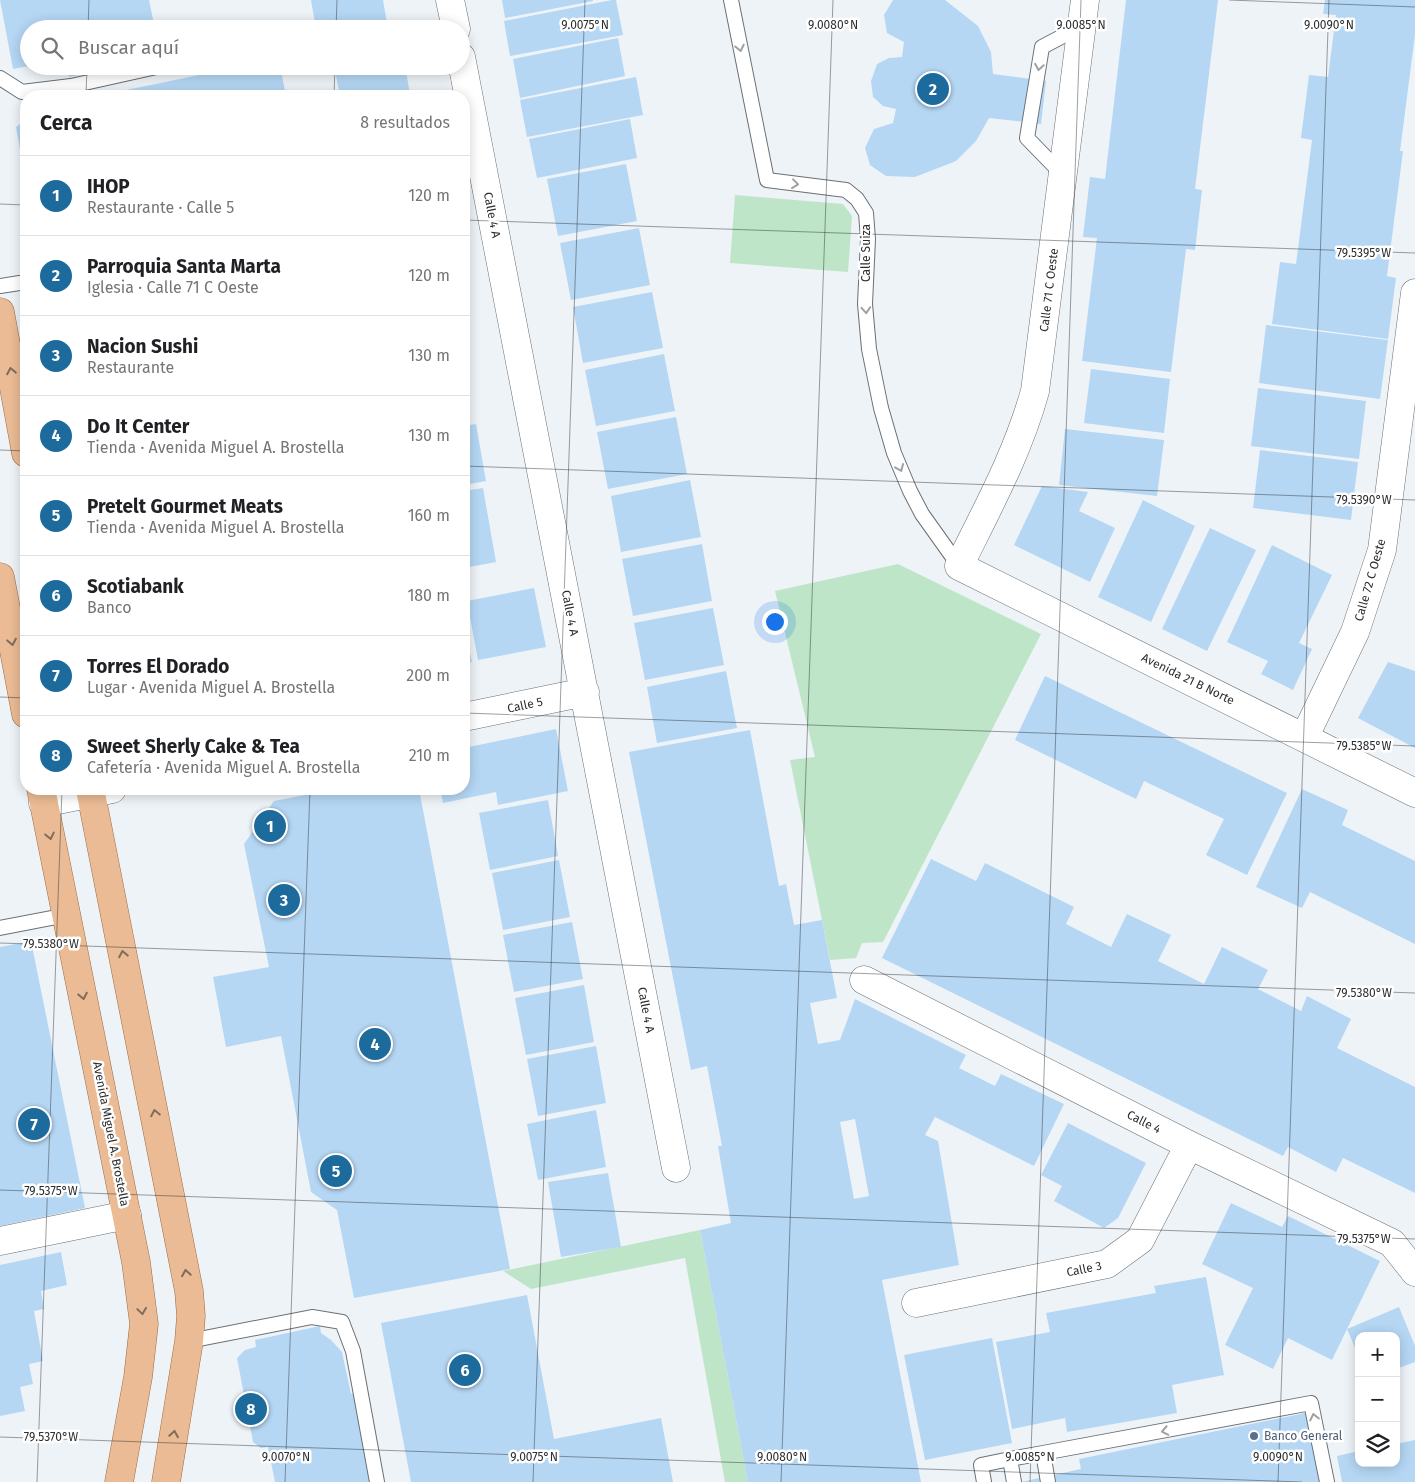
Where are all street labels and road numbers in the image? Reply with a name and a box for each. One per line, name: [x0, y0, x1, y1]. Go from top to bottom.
street label: Calle 4 A: [481, 191, 503, 239]
street label: Calle Suiza: [859, 224, 873, 282]
street label: Calle 71 C Oeste: [1037, 247, 1061, 333]
street label: Calle 72 C Oeste: [1352, 537, 1388, 623]
street label: Calle 4 A: [559, 589, 581, 637]
street label: Avenida 21 B Norte: [1139, 650, 1237, 708]
street label: Calle 5: [506, 694, 544, 716]
street label: Calle 4 A: [635, 986, 657, 1034]
street label: Avenida Miguel A. Brostella: [90, 1061, 132, 1207]
street label: Calle 4: [1125, 1108, 1164, 1137]
street label: Calle 3: [1065, 1258, 1103, 1280]

